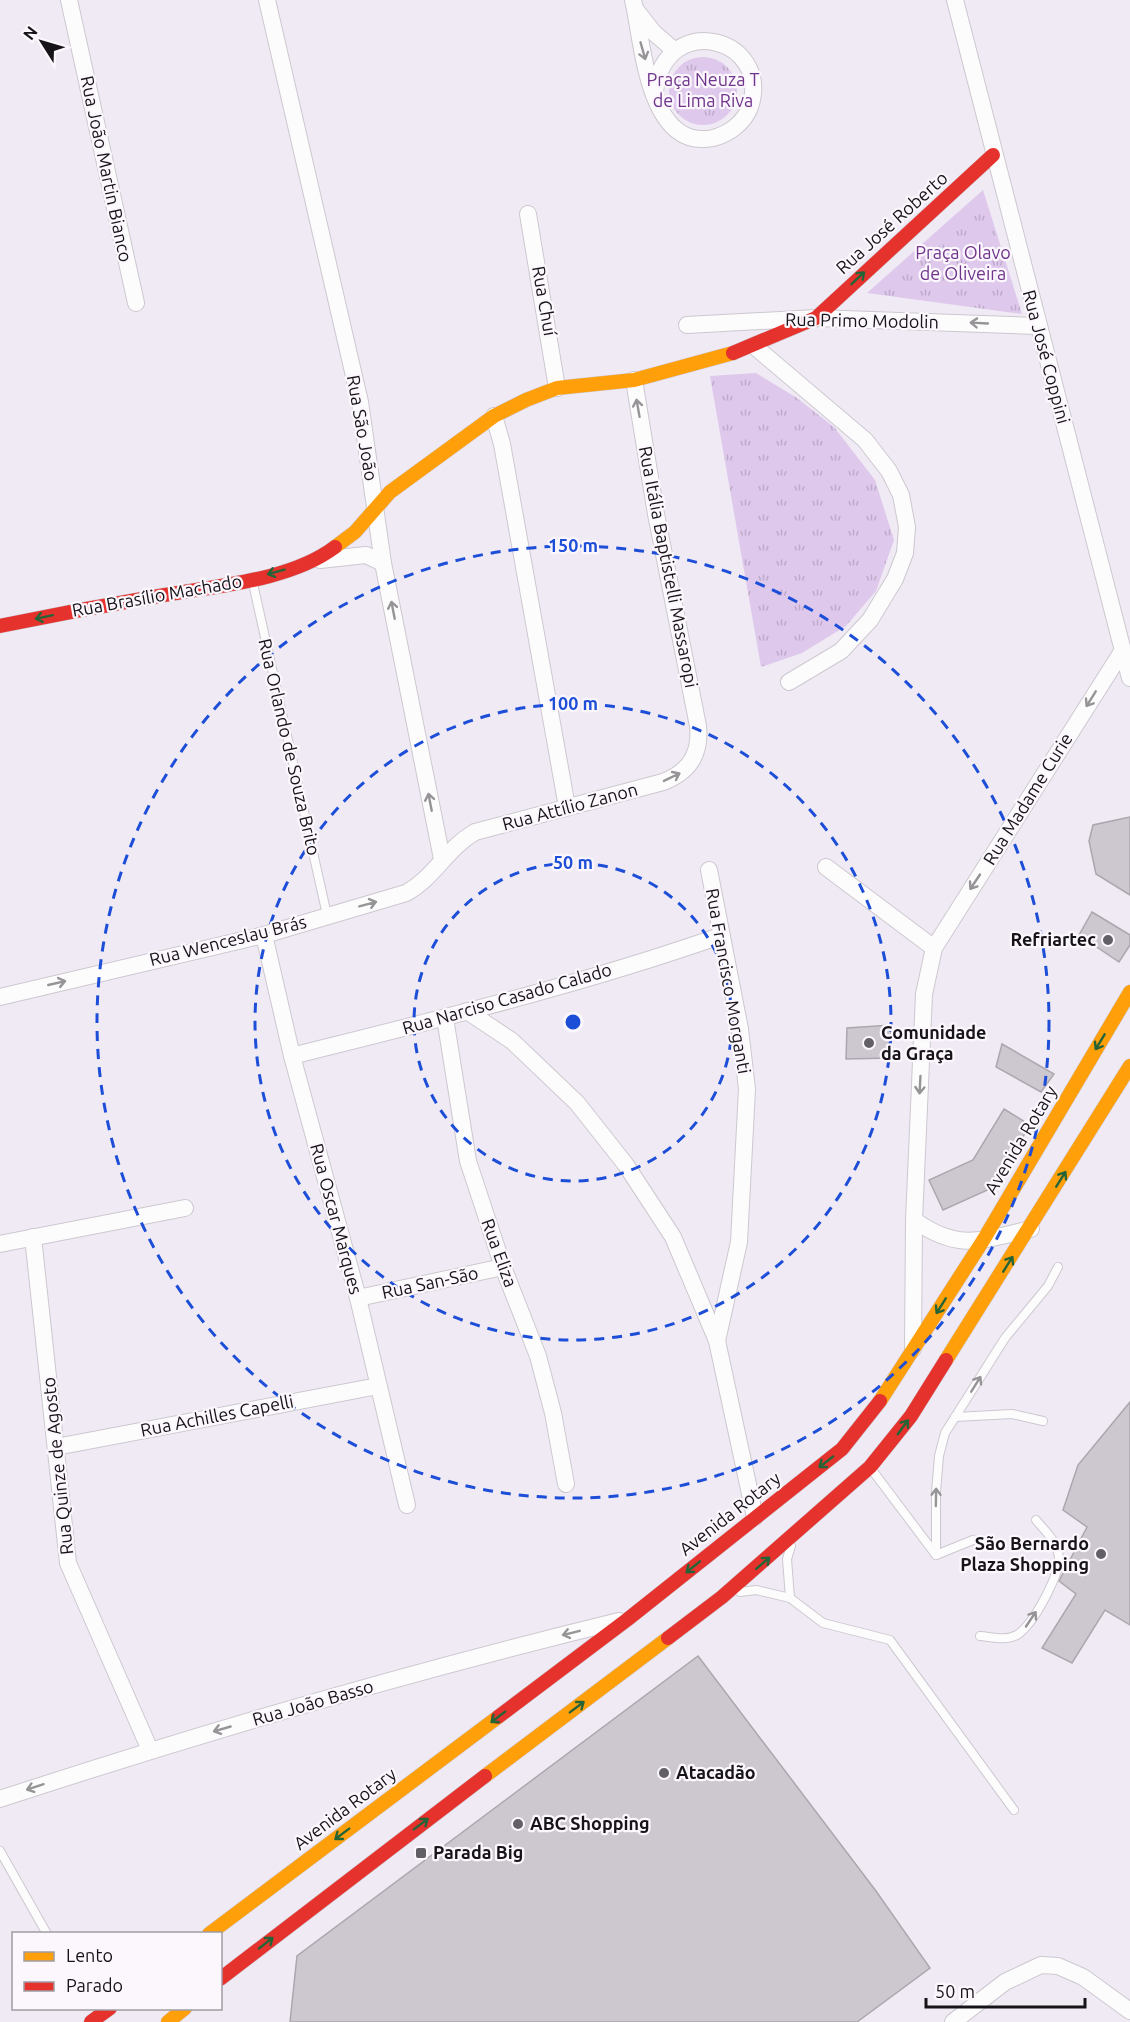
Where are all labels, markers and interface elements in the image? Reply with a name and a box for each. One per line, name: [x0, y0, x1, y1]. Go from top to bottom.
north arrow: [12, 12, 72, 72]
text: N: [19, 23, 41, 43]
one-way arrow: [637, 41, 649, 60]
park label: Praça Neuza T de Lima Riva: [646, 69, 760, 110]
street label: Rua João Martin Bianco: [77, 74, 137, 264]
street label: Rua José Roberto: [832, 167, 951, 277]
park label: Praça Olavo de Oliveira: [915, 242, 1011, 283]
street label: Rua Chuí: [529, 264, 561, 338]
one-way arrow: [851, 271, 866, 285]
street label: Rua José Coppini: [1019, 288, 1074, 426]
street label: Rua Primo Modolin: [785, 309, 939, 331]
one-way arrow: [970, 318, 990, 329]
street label: Rua São João: [344, 373, 382, 482]
one-way arrow: [633, 399, 644, 418]
street label: Rua Itália Baptistelli Massaropi: [636, 444, 702, 689]
text: 150 m: [548, 535, 598, 555]
one-way arrow: [267, 567, 286, 579]
street label: Rua Brasílio Machado: [70, 570, 243, 620]
one-way arrow: [387, 601, 398, 620]
one-way arrow: [34, 612, 54, 623]
street label: Rua Orlando de Souza Brito: [255, 636, 325, 857]
one-way arrow: [1085, 691, 1098, 708]
text: 100 m: [548, 693, 598, 713]
street label: Rua Madame Curie: [979, 729, 1076, 868]
one-way arrow: [662, 771, 680, 783]
street label: Rua Attílio Zanon: [500, 778, 640, 834]
one-way arrow: [424, 792, 435, 812]
text: 50 m: [553, 852, 593, 872]
one-way arrow: [969, 873, 982, 890]
street label: Rua Francisco Morganti: [703, 886, 755, 1075]
one-way arrow: [358, 898, 377, 909]
street label: Rua Wenceslau Brás: [147, 911, 309, 969]
place label: Refriartec: [1011, 929, 1096, 949]
marker: Refriartec: [1101, 933, 1115, 947]
street label: Rua Narciso Casado Calado: [400, 959, 614, 1038]
one-way arrow: [47, 977, 66, 989]
centre of rings: [563, 1012, 583, 1032]
place label: Comunidade da Graça: [881, 1022, 986, 1064]
one-way arrow: [1094, 1033, 1106, 1050]
marker: Comunidade da Graça: [862, 1036, 876, 1050]
one-way arrow: [915, 1074, 926, 1094]
street label: Avenida Rotary: [980, 1082, 1060, 1197]
street label: Rua Oscar Marques: [307, 1141, 367, 1297]
one-way arrow: [1056, 1171, 1068, 1188]
street label: Rua Eliza: [478, 1216, 522, 1290]
one-way arrow: [1003, 1256, 1015, 1273]
street label: Rua San-São: [380, 1262, 480, 1302]
one-way arrow: [935, 1297, 947, 1314]
street label: Rua Quinze de Agosto: [38, 1376, 77, 1556]
one-way arrow: [970, 1376, 982, 1393]
street label: Rua Achilles Capelli: [139, 1390, 295, 1440]
one-way arrow: [897, 1420, 909, 1436]
one-way arrow: [818, 1455, 834, 1468]
street label: Avenida Rotary: [675, 1467, 784, 1559]
one-way arrow: [930, 1487, 942, 1507]
place label: São Bernardo Plaza Shopping: [960, 1533, 1089, 1574]
marker: São Bernardo Plaza Shopping: [1094, 1547, 1108, 1561]
one-way arrow: [755, 1556, 770, 1570]
one-way arrow: [685, 1560, 701, 1573]
one-way arrow: [1025, 1612, 1037, 1628]
one-way arrow: [562, 1627, 581, 1639]
street label: Rua João Basso: [250, 1675, 376, 1729]
one-way arrow: [569, 1701, 585, 1714]
one-way arrow: [490, 1711, 506, 1723]
one-way arrow: [213, 1724, 232, 1735]
place label: Atacadão: [676, 1762, 756, 1782]
street label: Avenida Rotary: [289, 1763, 400, 1853]
marker: Atacadão: [657, 1766, 671, 1780]
one-way arrow: [26, 1782, 45, 1793]
place label: ABC Shopping: [530, 1813, 650, 1833]
marker: ABC Shopping: [511, 1817, 525, 1831]
one-way arrow: [413, 1818, 429, 1831]
one-way arrow: [334, 1828, 350, 1840]
place label: Parada Big: [433, 1842, 523, 1862]
marker: Parada Big: [414, 1846, 428, 1860]
legend: [12, 1932, 222, 2010]
one-way arrow: [258, 1936, 274, 1949]
text: Lento: [66, 1945, 113, 1965]
scale bar: [926, 1971, 1085, 2009]
text: Parado: [66, 1975, 123, 1995]
text: 50 m: [935, 1981, 975, 2001]

